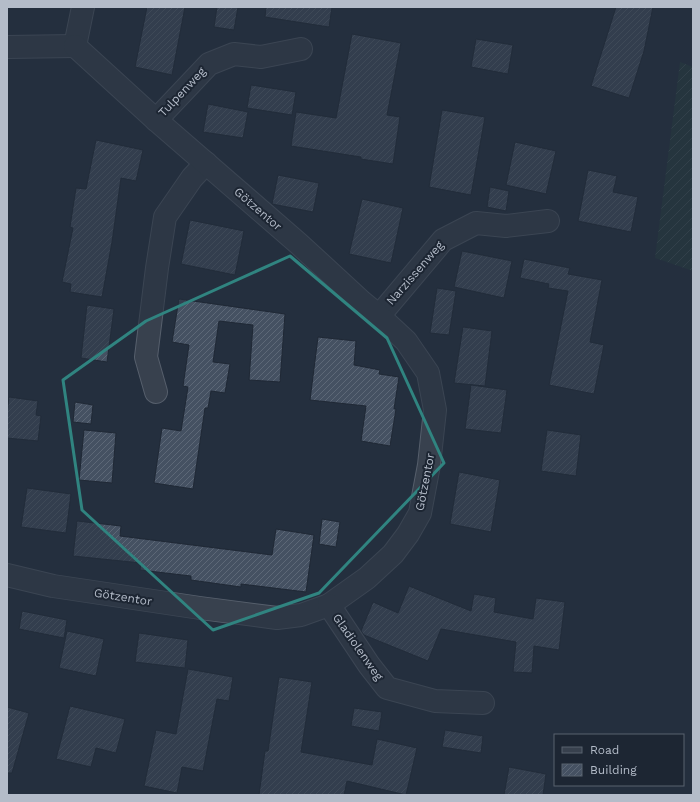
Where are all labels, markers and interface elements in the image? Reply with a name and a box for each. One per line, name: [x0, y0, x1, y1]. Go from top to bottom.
street label: Tulpenweg: [156, 64, 209, 120]
street label: Götzentor: [231, 185, 285, 234]
street label: Narzissenweg: [383, 238, 447, 308]
street label: Götzentor: [413, 452, 437, 512]
street label: Götzentor: [93, 586, 153, 609]
street label: Gladiolenweg: [330, 611, 386, 684]
legend: [554, 734, 684, 786]
text: Road: [590, 743, 619, 757]
text: Building: [590, 763, 637, 777]

